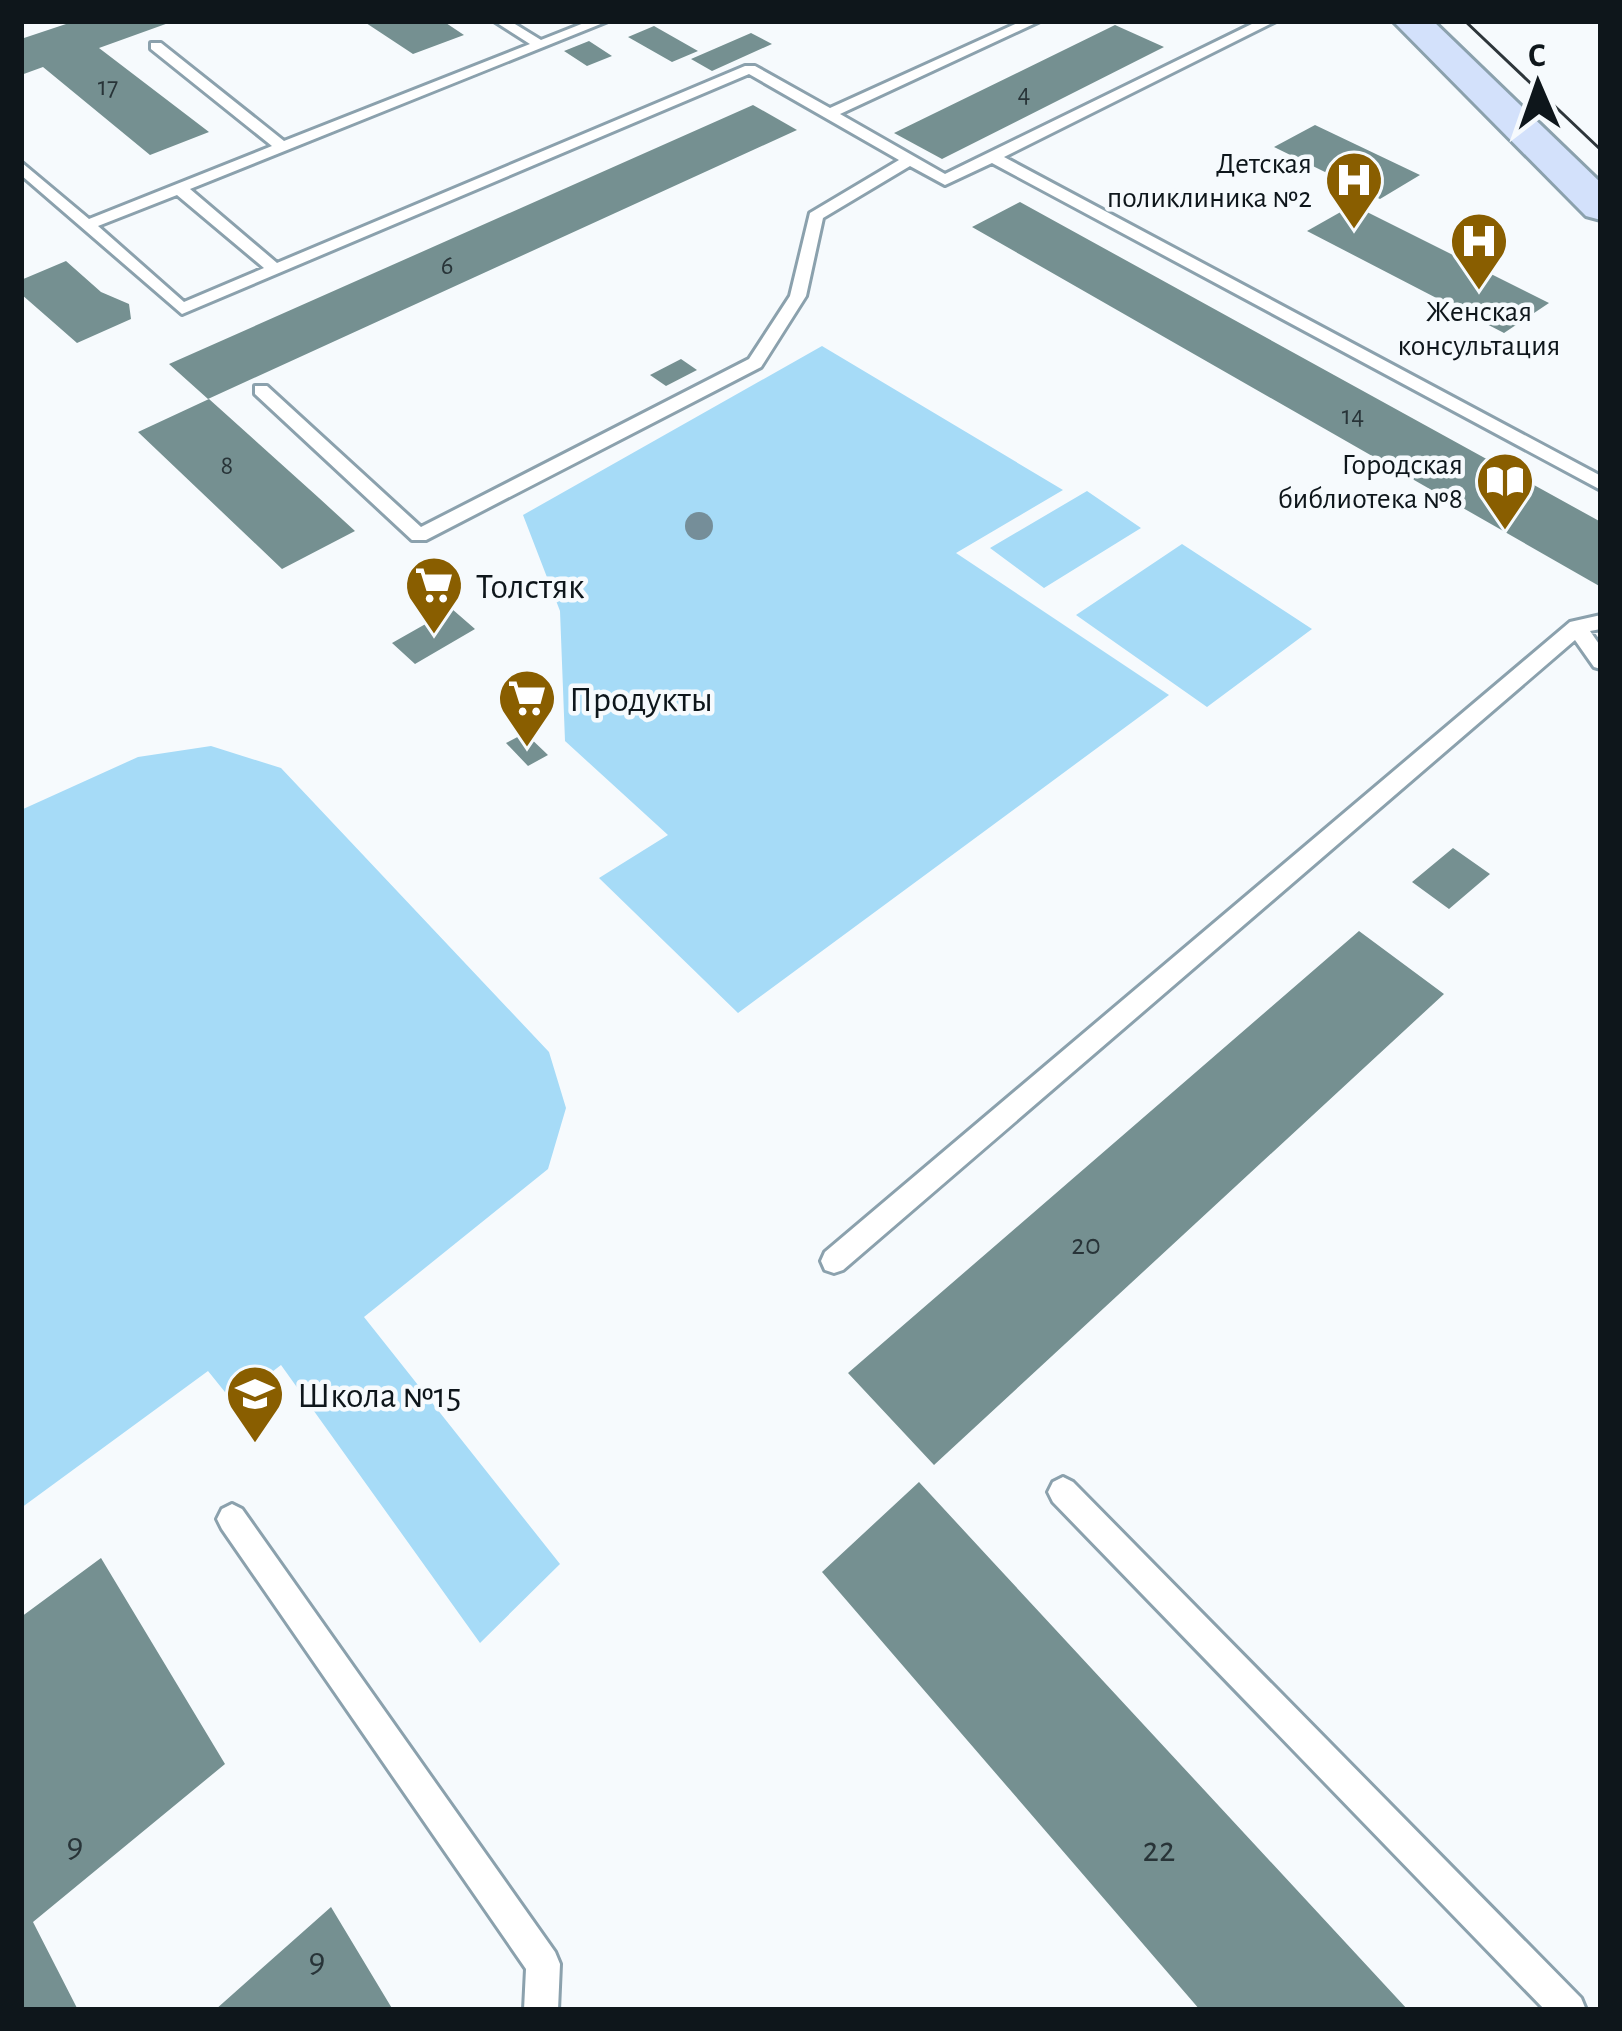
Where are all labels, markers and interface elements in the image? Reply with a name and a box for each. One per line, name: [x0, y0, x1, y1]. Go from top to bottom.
north arrow: [1478, 24, 1598, 144]
text: С: [1527, 40, 1547, 73]
house number: 17: [98, 73, 118, 100]
house number: 4: [1018, 80, 1031, 107]
place label: Детская поликлиника №2: [1107, 149, 1312, 213]
hospital icon: Детская поликлиника №2: [1323, 149, 1385, 231]
hospital icon: Женская консультация: [1448, 210, 1510, 292]
house number: 6: [441, 252, 453, 279]
place label: Женская консультация: [1398, 297, 1561, 361]
house number: 14: [1342, 402, 1364, 429]
place label: Городская библиотека №8: [1278, 450, 1463, 514]
library icon: Городская библиотека №8: [1474, 450, 1536, 532]
house number: 8: [221, 452, 233, 479]
supermarket icon: Толстяк: [403, 554, 465, 636]
place label: Толстяк: [476, 569, 585, 605]
supermarket icon: Продукты: [496, 667, 558, 749]
place label: Продукты: [569, 682, 713, 718]
house number: 20: [1071, 1230, 1101, 1260]
school or university icon: Школа №15: [224, 1363, 286, 1445]
place label: Школа №15: [297, 1378, 461, 1414]
house number: 9: [67, 1827, 83, 1863]
house number: 22: [1143, 1832, 1175, 1868]
house number: 9: [309, 1942, 325, 1978]

